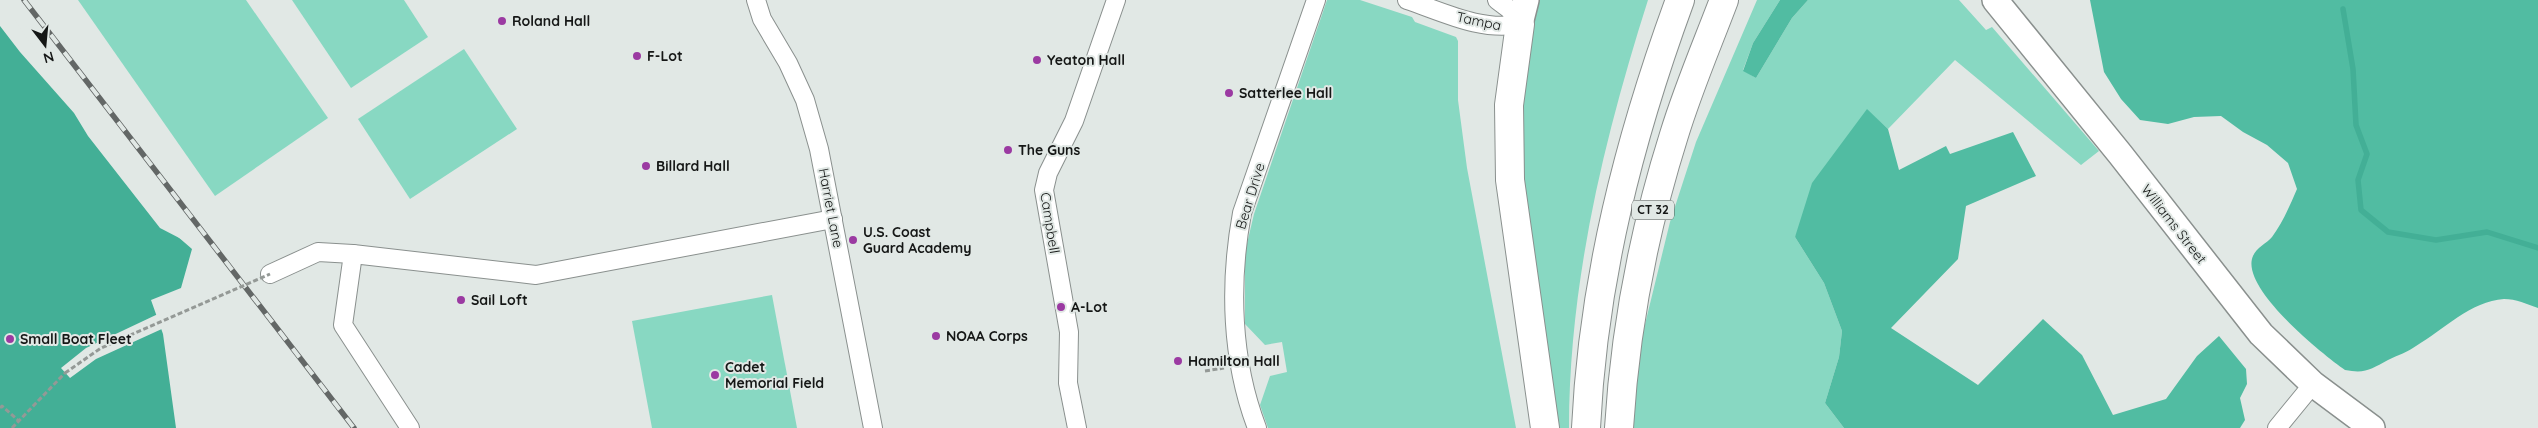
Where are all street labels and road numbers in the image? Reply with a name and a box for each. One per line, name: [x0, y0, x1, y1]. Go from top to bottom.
street label: Tampa: [1455, 7, 1503, 35]
street label: Bear Drive: [1231, 161, 1269, 231]
street label: Harriet Lane: [814, 167, 848, 249]
street label: Williams Street: [2137, 181, 2211, 268]
street label: Campbell: [1036, 191, 1064, 255]
road number: CT 32: [1632, 200, 1674, 220]

